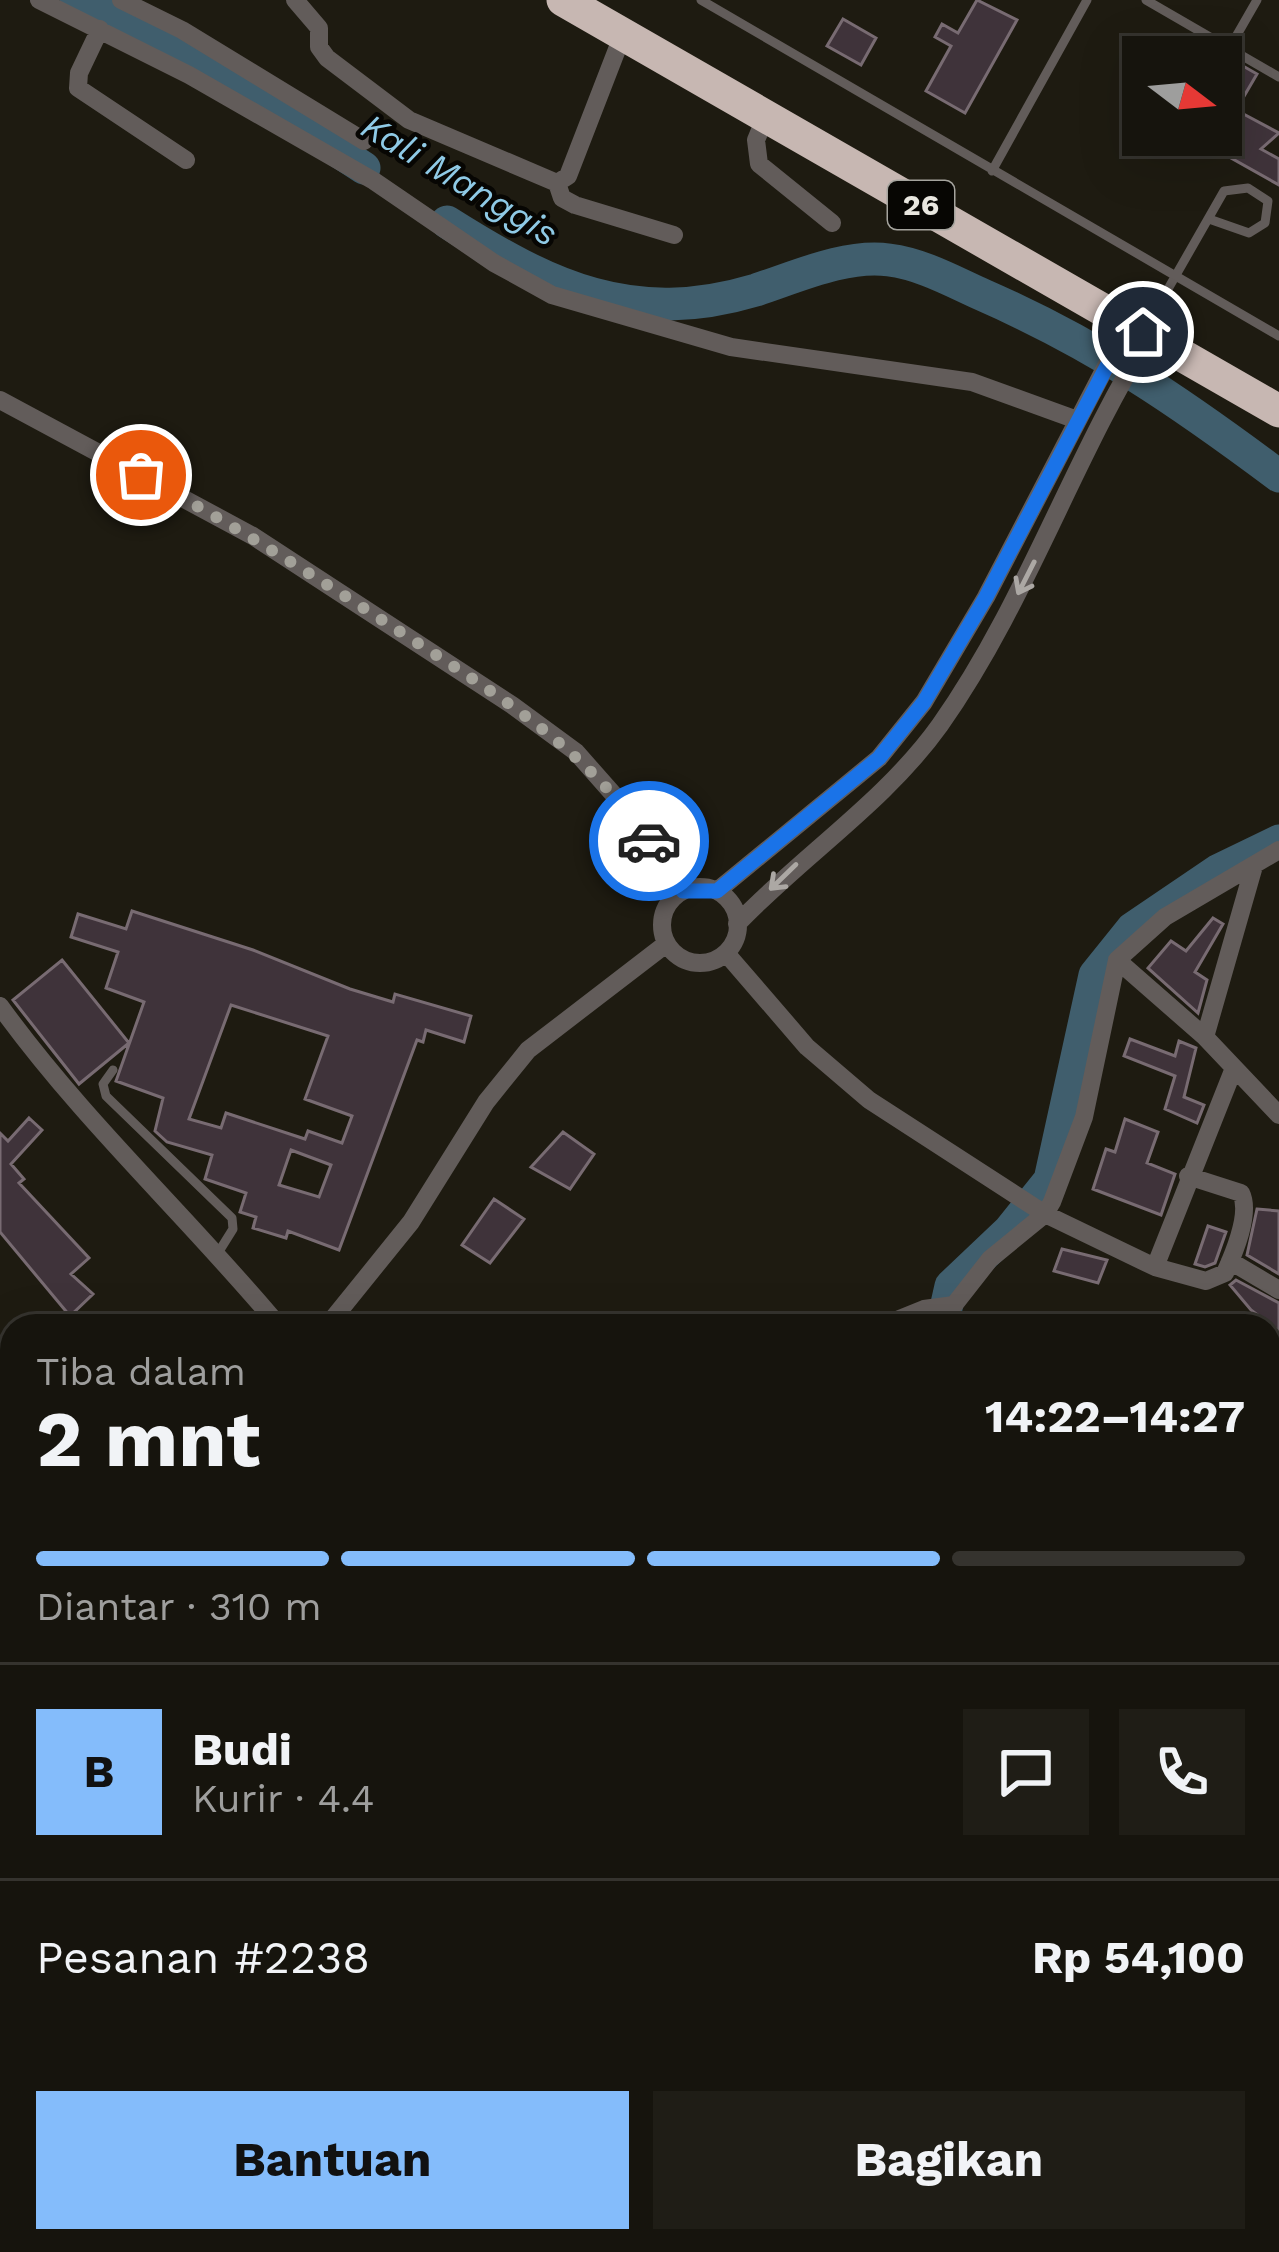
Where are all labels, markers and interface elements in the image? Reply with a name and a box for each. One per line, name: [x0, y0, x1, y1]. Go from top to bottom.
north arrow: [1122, 36, 1242, 156]
map controls: [1122, 36, 1242, 156]
water label: Kali Manggis: [354, 105, 565, 255]
road number: 26: [888, 181, 954, 229]
pin: [1092, 281, 1194, 383]
icon: home: [1110, 299, 1176, 365]
pin: [90, 424, 192, 526]
icon: bag: [108, 442, 174, 508]
one-way arrow: [1014, 560, 1037, 596]
courier: [589, 781, 709, 901]
icon: car: [616, 808, 682, 874]
one-way arrow: [769, 863, 798, 891]
text: Tiba dalam: [36, 1349, 246, 1394]
text: 14:22–14:27: [985, 1390, 1245, 1443]
text: 2 mnt: [36, 1393, 260, 1485]
text: Diantar · 310 m: [36, 1584, 322, 1629]
button: chat: [963, 1709, 1089, 1835]
button: phone: [1119, 1709, 1245, 1835]
text: Budi: [192, 1723, 292, 1776]
text: B: [84, 1745, 114, 1798]
text: Kurir · 4.4: [192, 1776, 375, 1821]
text: Pesanan #2238: [36, 1931, 370, 1984]
text: Rp 54,100: [1032, 1931, 1245, 1984]
button: Bantuan: [36, 2091, 629, 2229]
button: Bagikan: [653, 2091, 1245, 2229]

